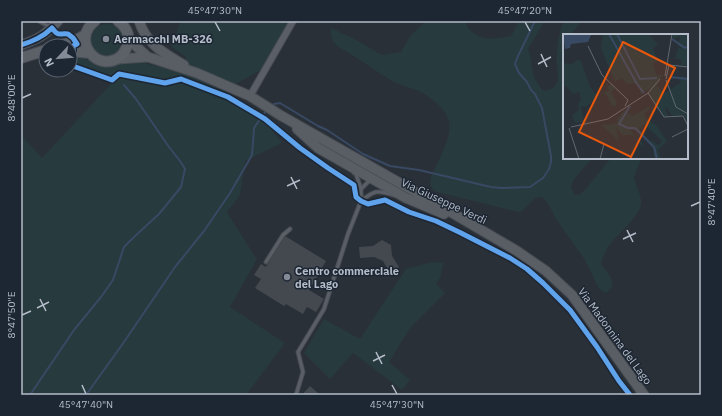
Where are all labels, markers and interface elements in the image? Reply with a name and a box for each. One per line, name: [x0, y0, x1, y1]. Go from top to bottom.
text: 45°47'30"N: [188, 4, 242, 17]
text: 45°47'20"N: [498, 4, 552, 17]
place label: Aermacchi MB-326: [114, 32, 213, 46]
marker: Aermacchi MB-326: [101, 34, 111, 44]
inset map: [563, 34, 688, 159]
north arrow: [38, 38, 78, 78]
text: N: [41, 56, 57, 69]
text: 8°48'00"E: [5, 74, 18, 122]
street label: Via Giuseppe Verdi: [399, 175, 489, 227]
text: 8°47'40"E: [705, 178, 718, 226]
place label: Centro commerciale del Lago: [295, 264, 399, 291]
marker: Centro commerciale del Lago: [282, 272, 292, 282]
street label: Via Madonnina del Lago: [575, 285, 655, 387]
text: 8°47'50"E: [5, 291, 18, 339]
text: 45°47'40"N: [59, 398, 113, 411]
text: 45°47'30"N: [370, 398, 424, 411]

